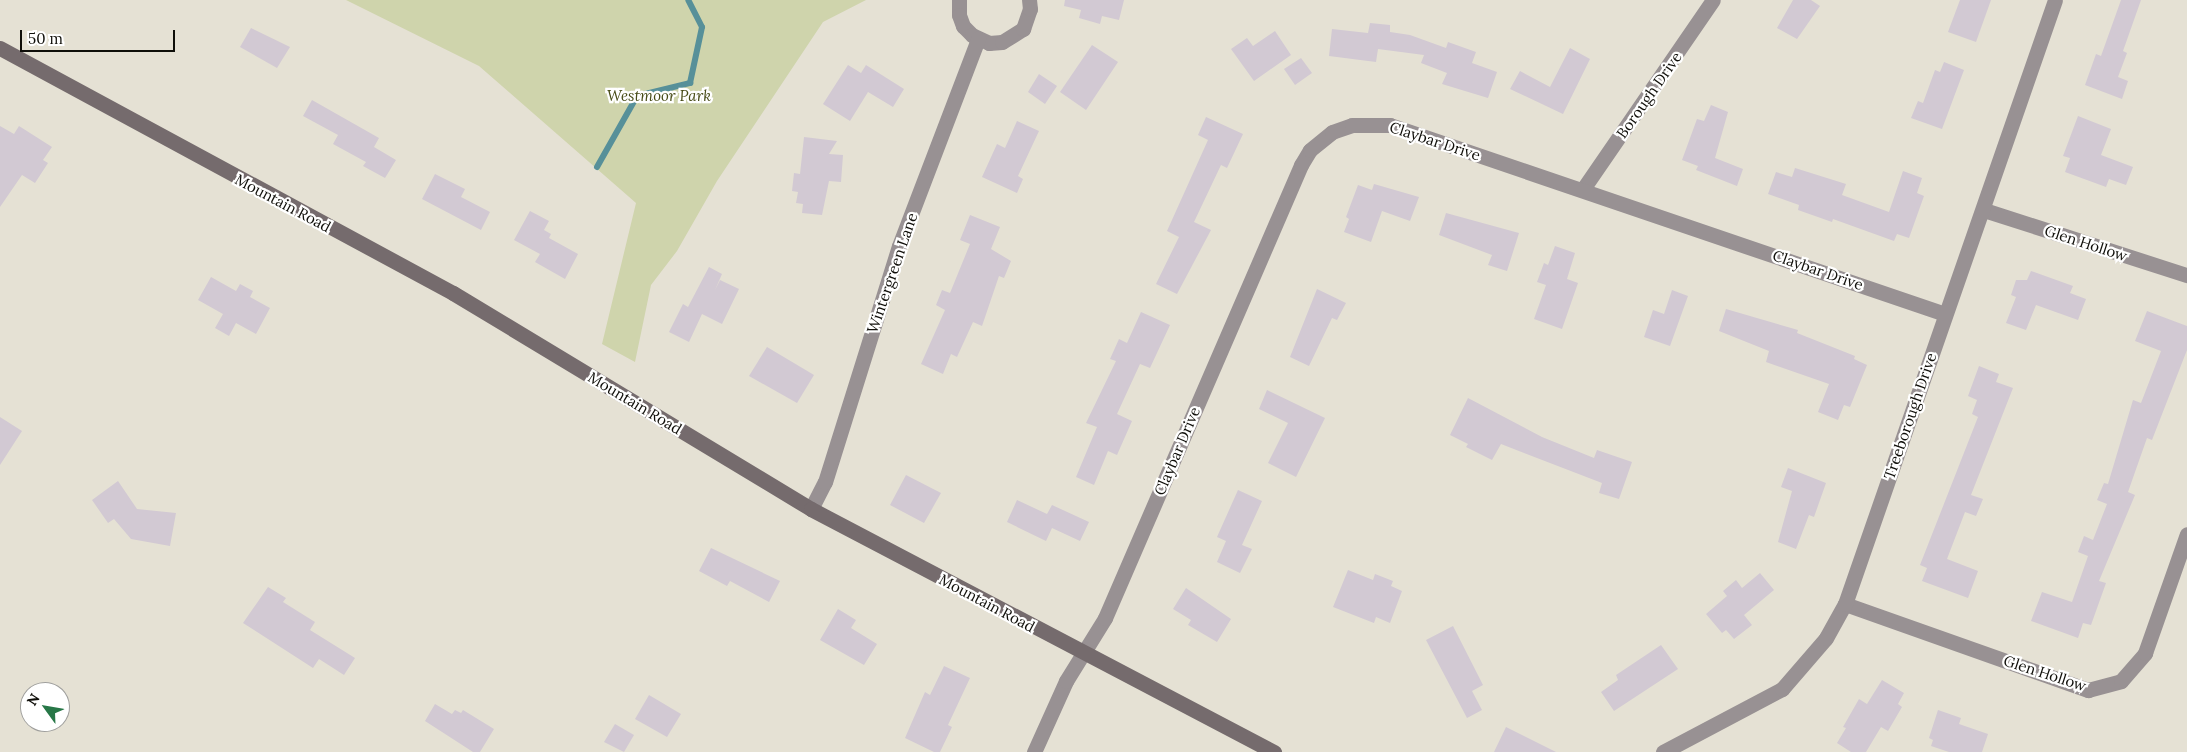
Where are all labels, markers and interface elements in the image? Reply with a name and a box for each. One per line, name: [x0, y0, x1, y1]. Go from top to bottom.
scale bar: [22, 20, 178, 52]
text: 50 m: [28, 29, 63, 48]
street label: Borough Drive: [1613, 48, 1685, 142]
park label: Westmoor Park: [607, 87, 711, 105]
street label: Claybar Drive: [1387, 118, 1483, 164]
street label: Mountain Road: [232, 170, 334, 236]
street label: Wintergreen Lane: [863, 210, 921, 336]
street label: Glen Hollow: [2043, 221, 2129, 265]
street label: Claybar Drive: [1770, 246, 1866, 294]
street label: Treeborough Drive: [1880, 350, 1940, 482]
street label: Mountain Road: [585, 368, 685, 438]
street label: Claybar Drive: [1150, 404, 1204, 498]
street label: Mountain Road: [936, 570, 1038, 636]
street label: Glen Hollow: [2002, 651, 2088, 695]
north arrow: [20, 682, 70, 732]
text: N: [23, 690, 44, 709]

